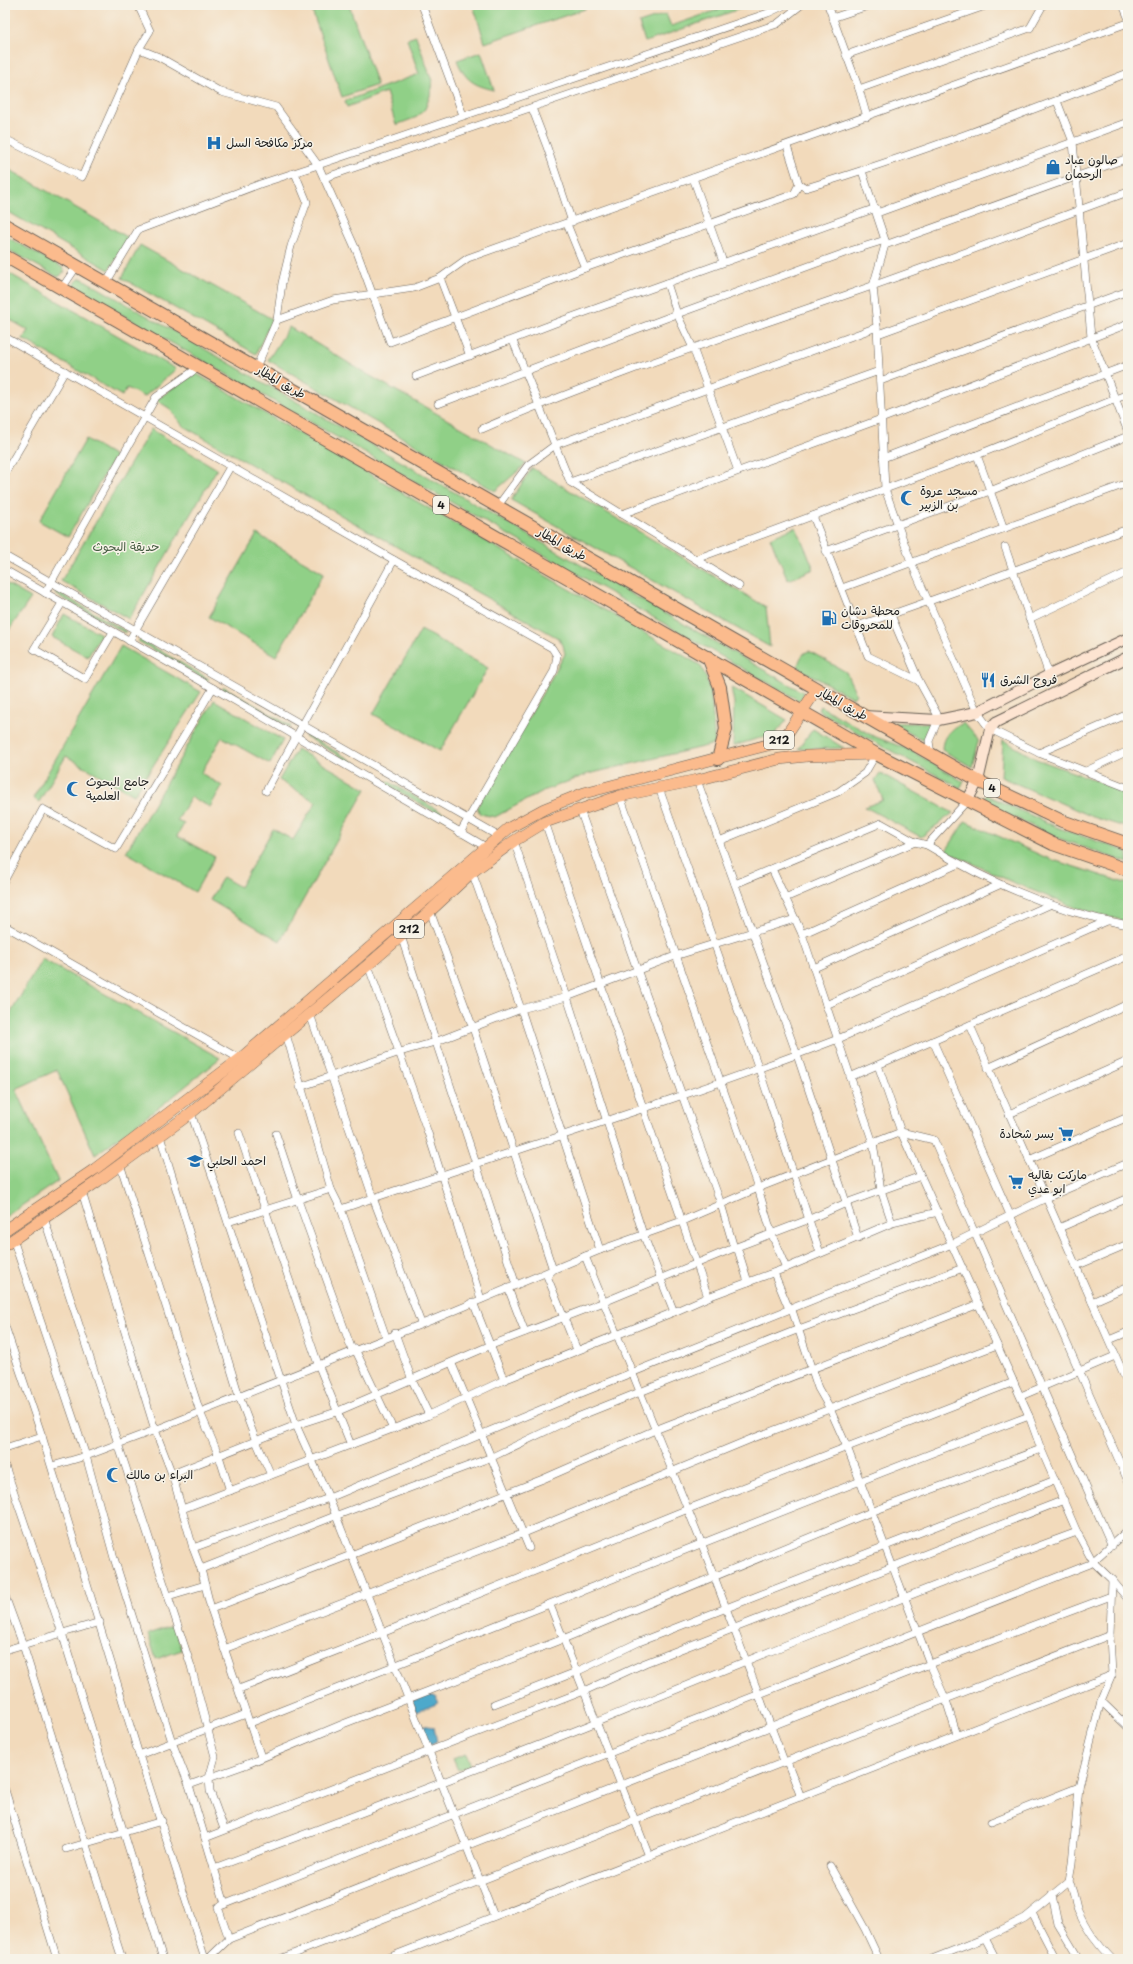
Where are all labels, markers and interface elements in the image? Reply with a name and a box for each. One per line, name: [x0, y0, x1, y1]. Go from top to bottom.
place label: مركز مكافحة السل: [226, 133, 313, 151]
hospital icon: مركز مكافحة السل: [205, 134, 223, 152]
place label: صالون عباد الرحمان: [1065, 150, 1118, 182]
shop icon: صالون عباد الرحمان: [1044, 158, 1062, 176]
street label: طريق المطار: [253, 359, 309, 402]
place label: مسجد عروة بن الزبير: [919, 481, 978, 513]
mosque icon: مسجد عروة بن الزبير: [899, 489, 917, 507]
road number: 4: [433, 496, 449, 514]
street label: طريق المطار: [534, 521, 590, 564]
park label: حديقة البحوث: [92, 537, 160, 555]
place label: محطة دشان للمحروقات: [841, 601, 900, 633]
fuel station icon: محطة دشان للمحروقات: [820, 609, 838, 627]
place label: فروج الشرق: [1000, 670, 1057, 689]
restaurant icon: فروج الشرق: [979, 671, 997, 689]
street label: طريق المطار: [815, 682, 872, 724]
road number: 212: [764, 731, 794, 749]
place label: جامع البحوث العلمية: [86, 772, 149, 804]
road number: 4: [984, 779, 1000, 797]
mosque icon: جامع البحوث العلمية: [65, 780, 83, 798]
road number: 212: [394, 920, 424, 938]
place label: يسر شحادة: [999, 1124, 1054, 1142]
supermarket icon: يسر شحادة: [1057, 1125, 1075, 1143]
place label: احمد الحلبي: [207, 1151, 266, 1172]
school or university icon: احمد الحلبي: [186, 1152, 204, 1170]
place label: ماركت بقاليه ابو عدي: [1028, 1165, 1087, 1198]
supermarket icon: ماركت بقاليه ابو عدي: [1007, 1173, 1025, 1191]
place label: البراء بن مالك: [126, 1465, 193, 1483]
mosque icon: البراء بن مالك: [105, 1466, 123, 1484]

